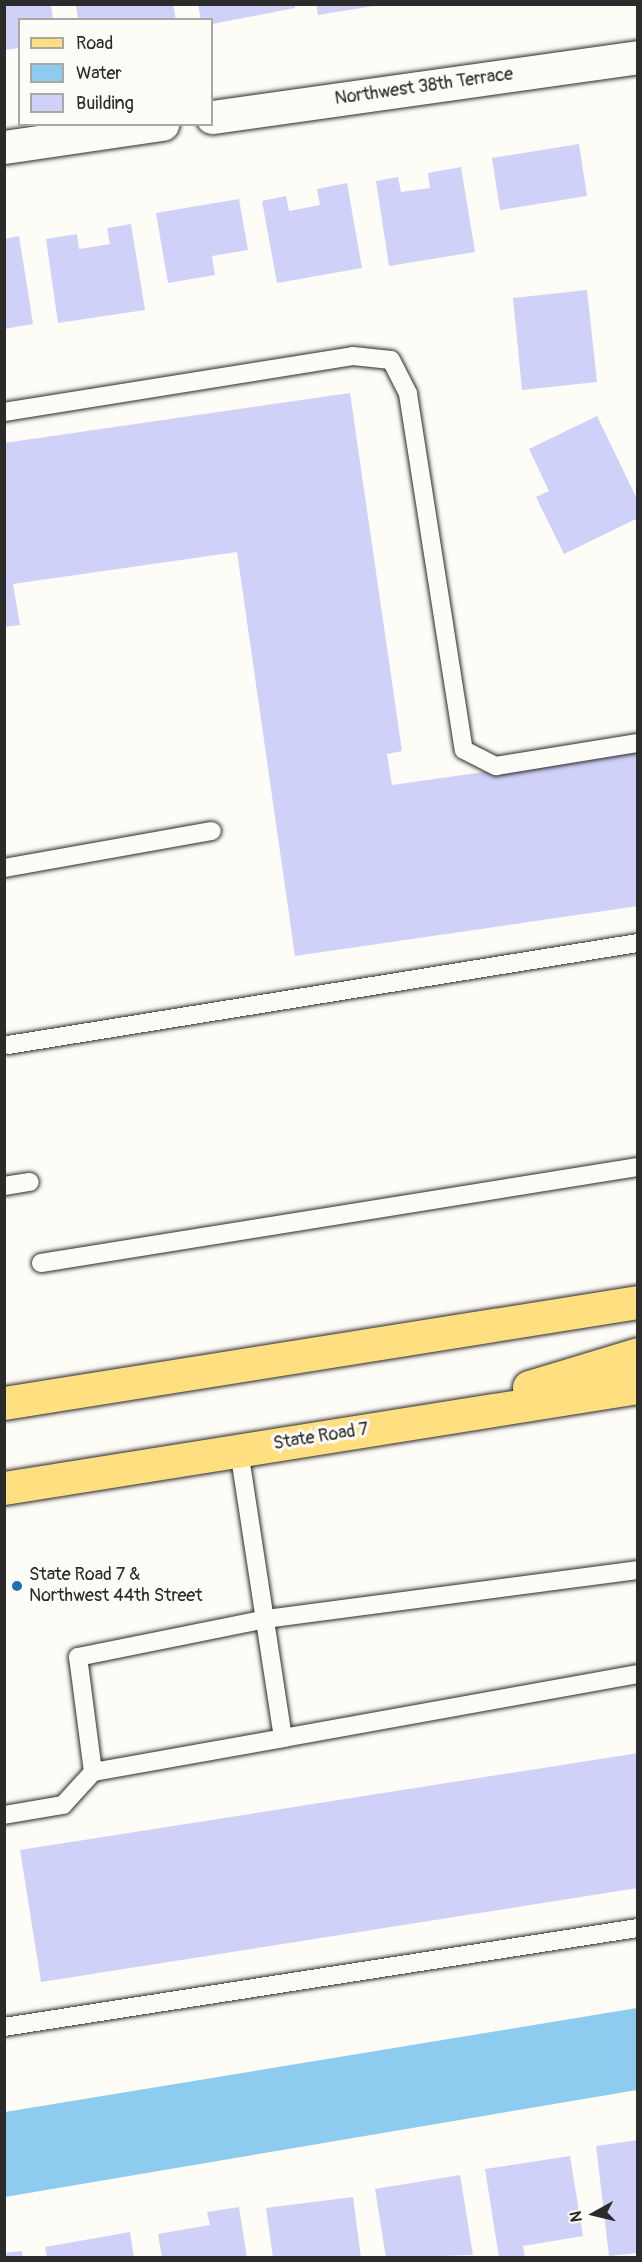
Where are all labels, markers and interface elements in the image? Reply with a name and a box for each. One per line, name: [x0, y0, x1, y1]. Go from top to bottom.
legend: [18, 18, 213, 126]
text: Road: [76, 32, 113, 55]
text: Water: [76, 62, 122, 85]
street label: Northwest 38th Terrace: [333, 64, 515, 110]
text: Building: [76, 92, 134, 115]
street label: State Road 7: [272, 1419, 370, 1455]
place label: State Road 7 & Northwest 44th Street: [29, 1565, 202, 1608]
marker: State Road 7 & Northwest 44th Street: [10, 1579, 24, 1593]
north arrow: [564, 2184, 624, 2244]
text: N: [566, 2210, 587, 2223]

